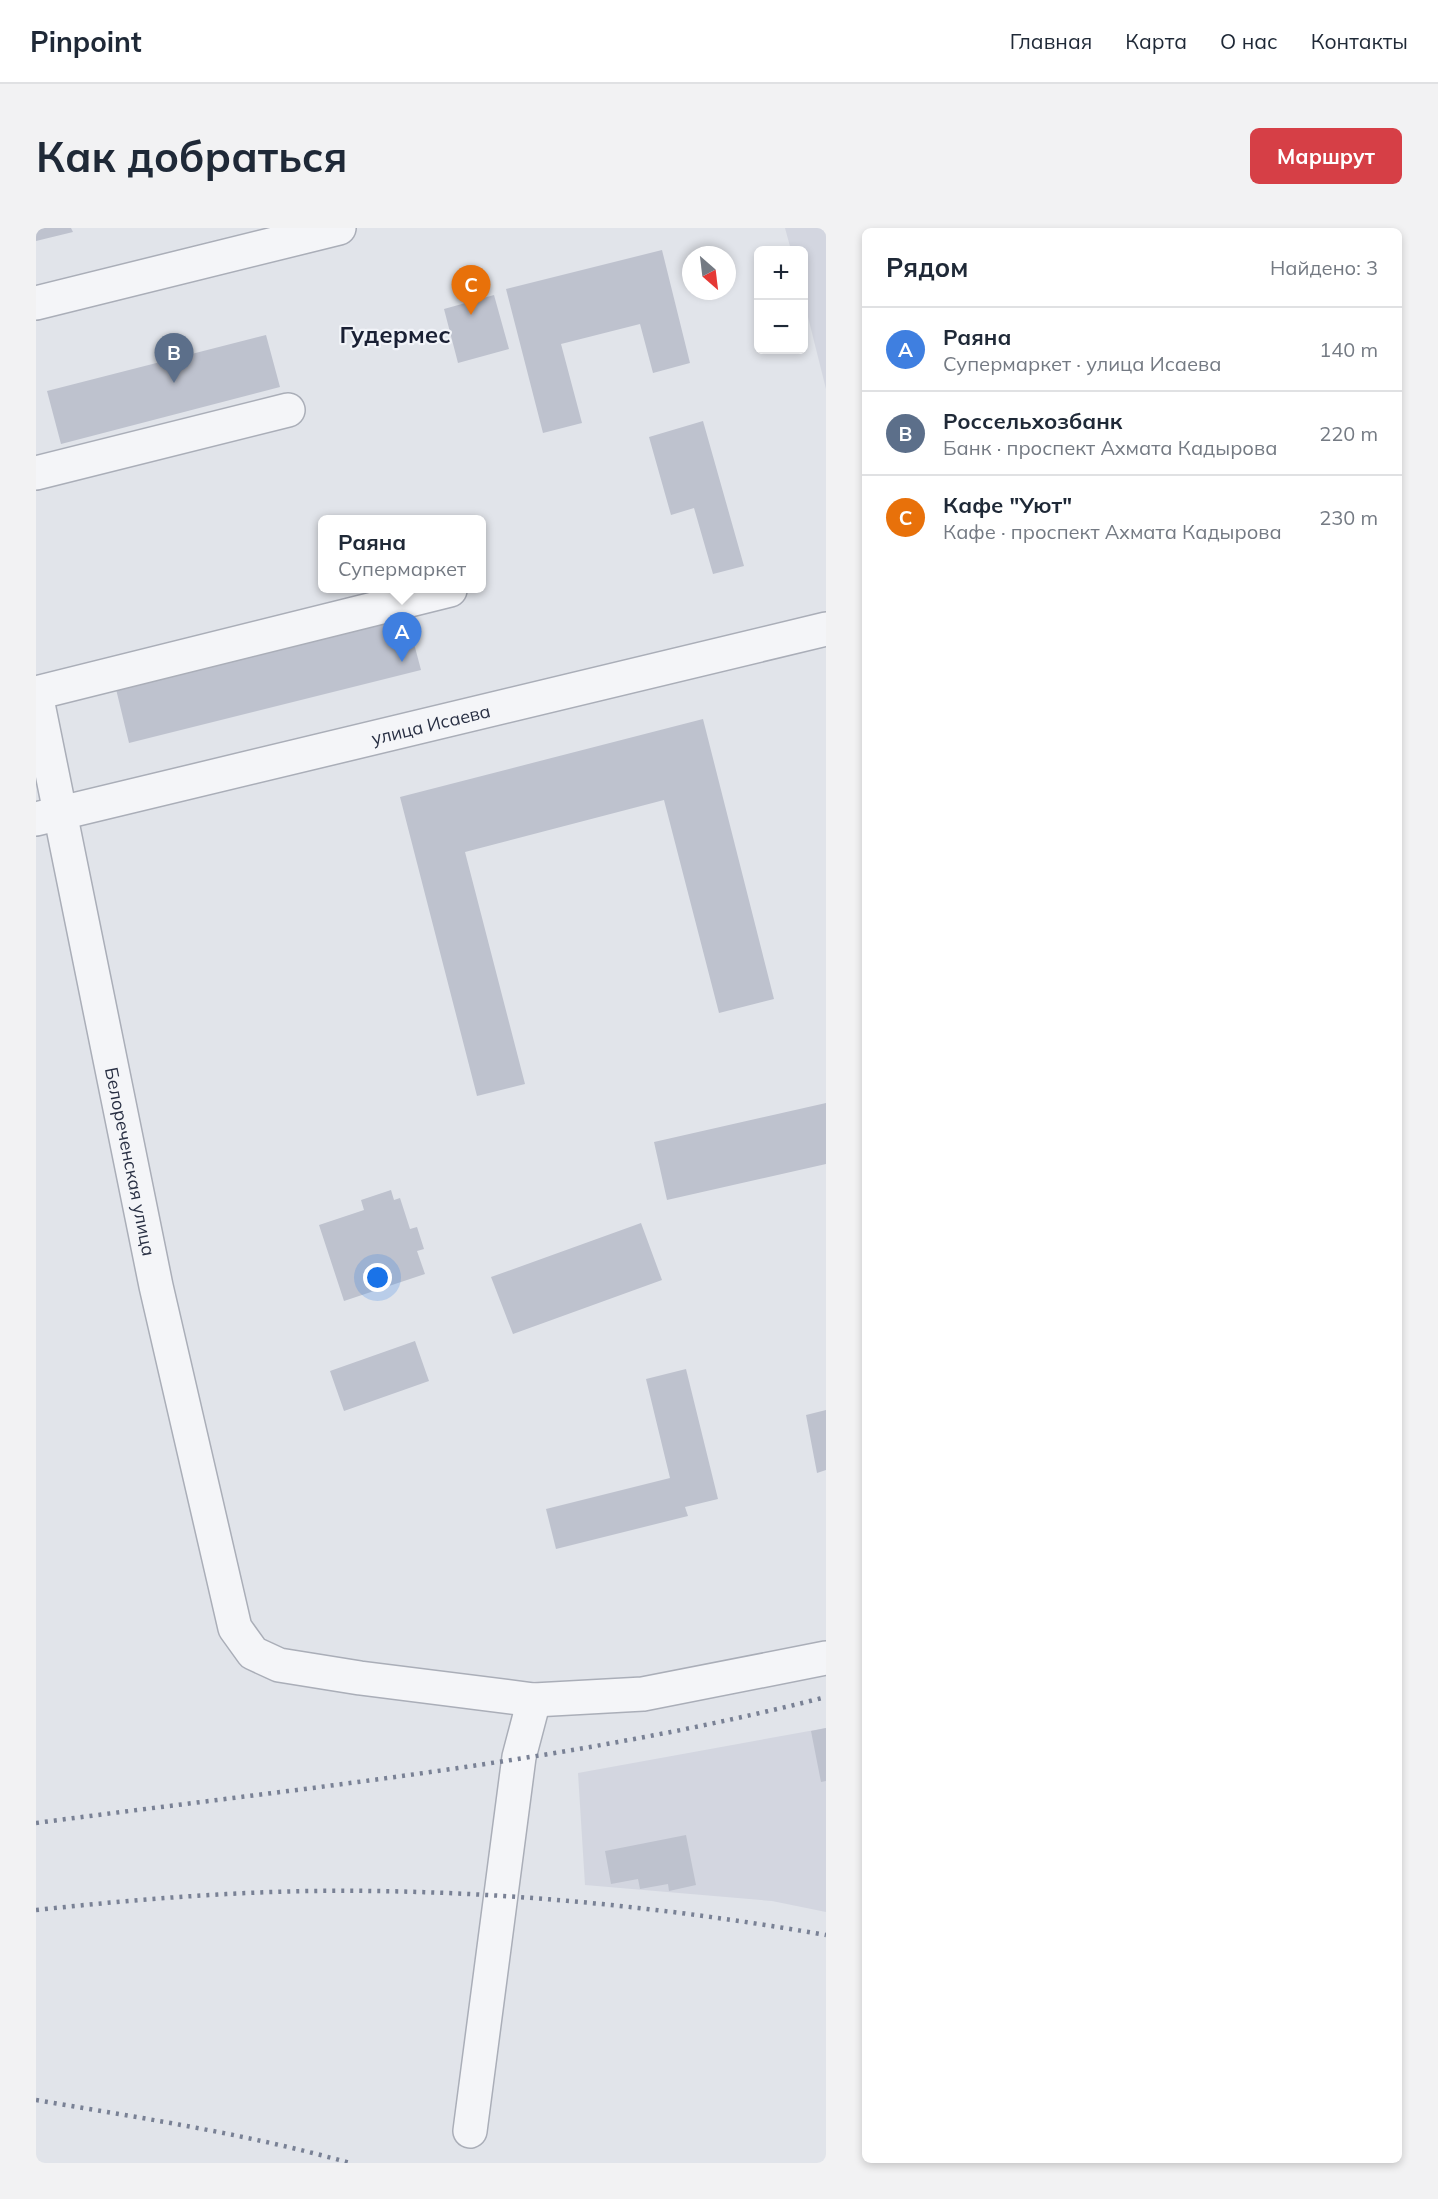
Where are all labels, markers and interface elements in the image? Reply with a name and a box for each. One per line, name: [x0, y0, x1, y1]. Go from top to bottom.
text: Pinpoint: [30, 24, 142, 59]
text: Главная: [1010, 28, 1092, 54]
text: Карта: [1125, 28, 1187, 54]
text: О нас: [1220, 28, 1278, 54]
text: Контакты: [1311, 28, 1408, 54]
button: Маршрут: [1250, 128, 1402, 184]
text: Как добраться: [36, 130, 348, 183]
north arrow: [682, 246, 736, 300]
map controls: [754, 246, 808, 354]
button: +: [754, 246, 808, 300]
text: Рядом: [886, 251, 969, 284]
text: Найдено: 3: [1270, 255, 1378, 280]
pin: C: [452, 266, 490, 315]
button: −: [754, 300, 808, 354]
district label: Гудермес: [339, 319, 451, 349]
text: Раяна: [943, 323, 1011, 351]
pin: B: [154, 334, 194, 383]
text: A: [898, 337, 913, 362]
text: 140 m: [1319, 337, 1378, 362]
text: Супермаркет · улица Исаева: [943, 351, 1221, 376]
text: Россельхозбанк: [943, 407, 1122, 435]
text: B: [899, 421, 912, 446]
text: 220 m: [1319, 421, 1378, 446]
text: Банк · проспект Ахмата Кадырова: [943, 435, 1277, 460]
text: Кафе "Уют": [943, 491, 1072, 519]
text: C: [899, 505, 912, 530]
text: 230 m: [1319, 505, 1378, 530]
popup: [318, 515, 486, 593]
text: Кафе · проспект Ахмата Кадырова: [943, 519, 1282, 544]
text: Раяна: [338, 528, 406, 556]
text: Супермаркет: [338, 556, 466, 581]
pin: A: [382, 612, 422, 662]
street label: улица Исаева: [369, 699, 493, 749]
street label: Белореченская улица: [100, 1065, 161, 1258]
your location: [363, 1263, 392, 1292]

